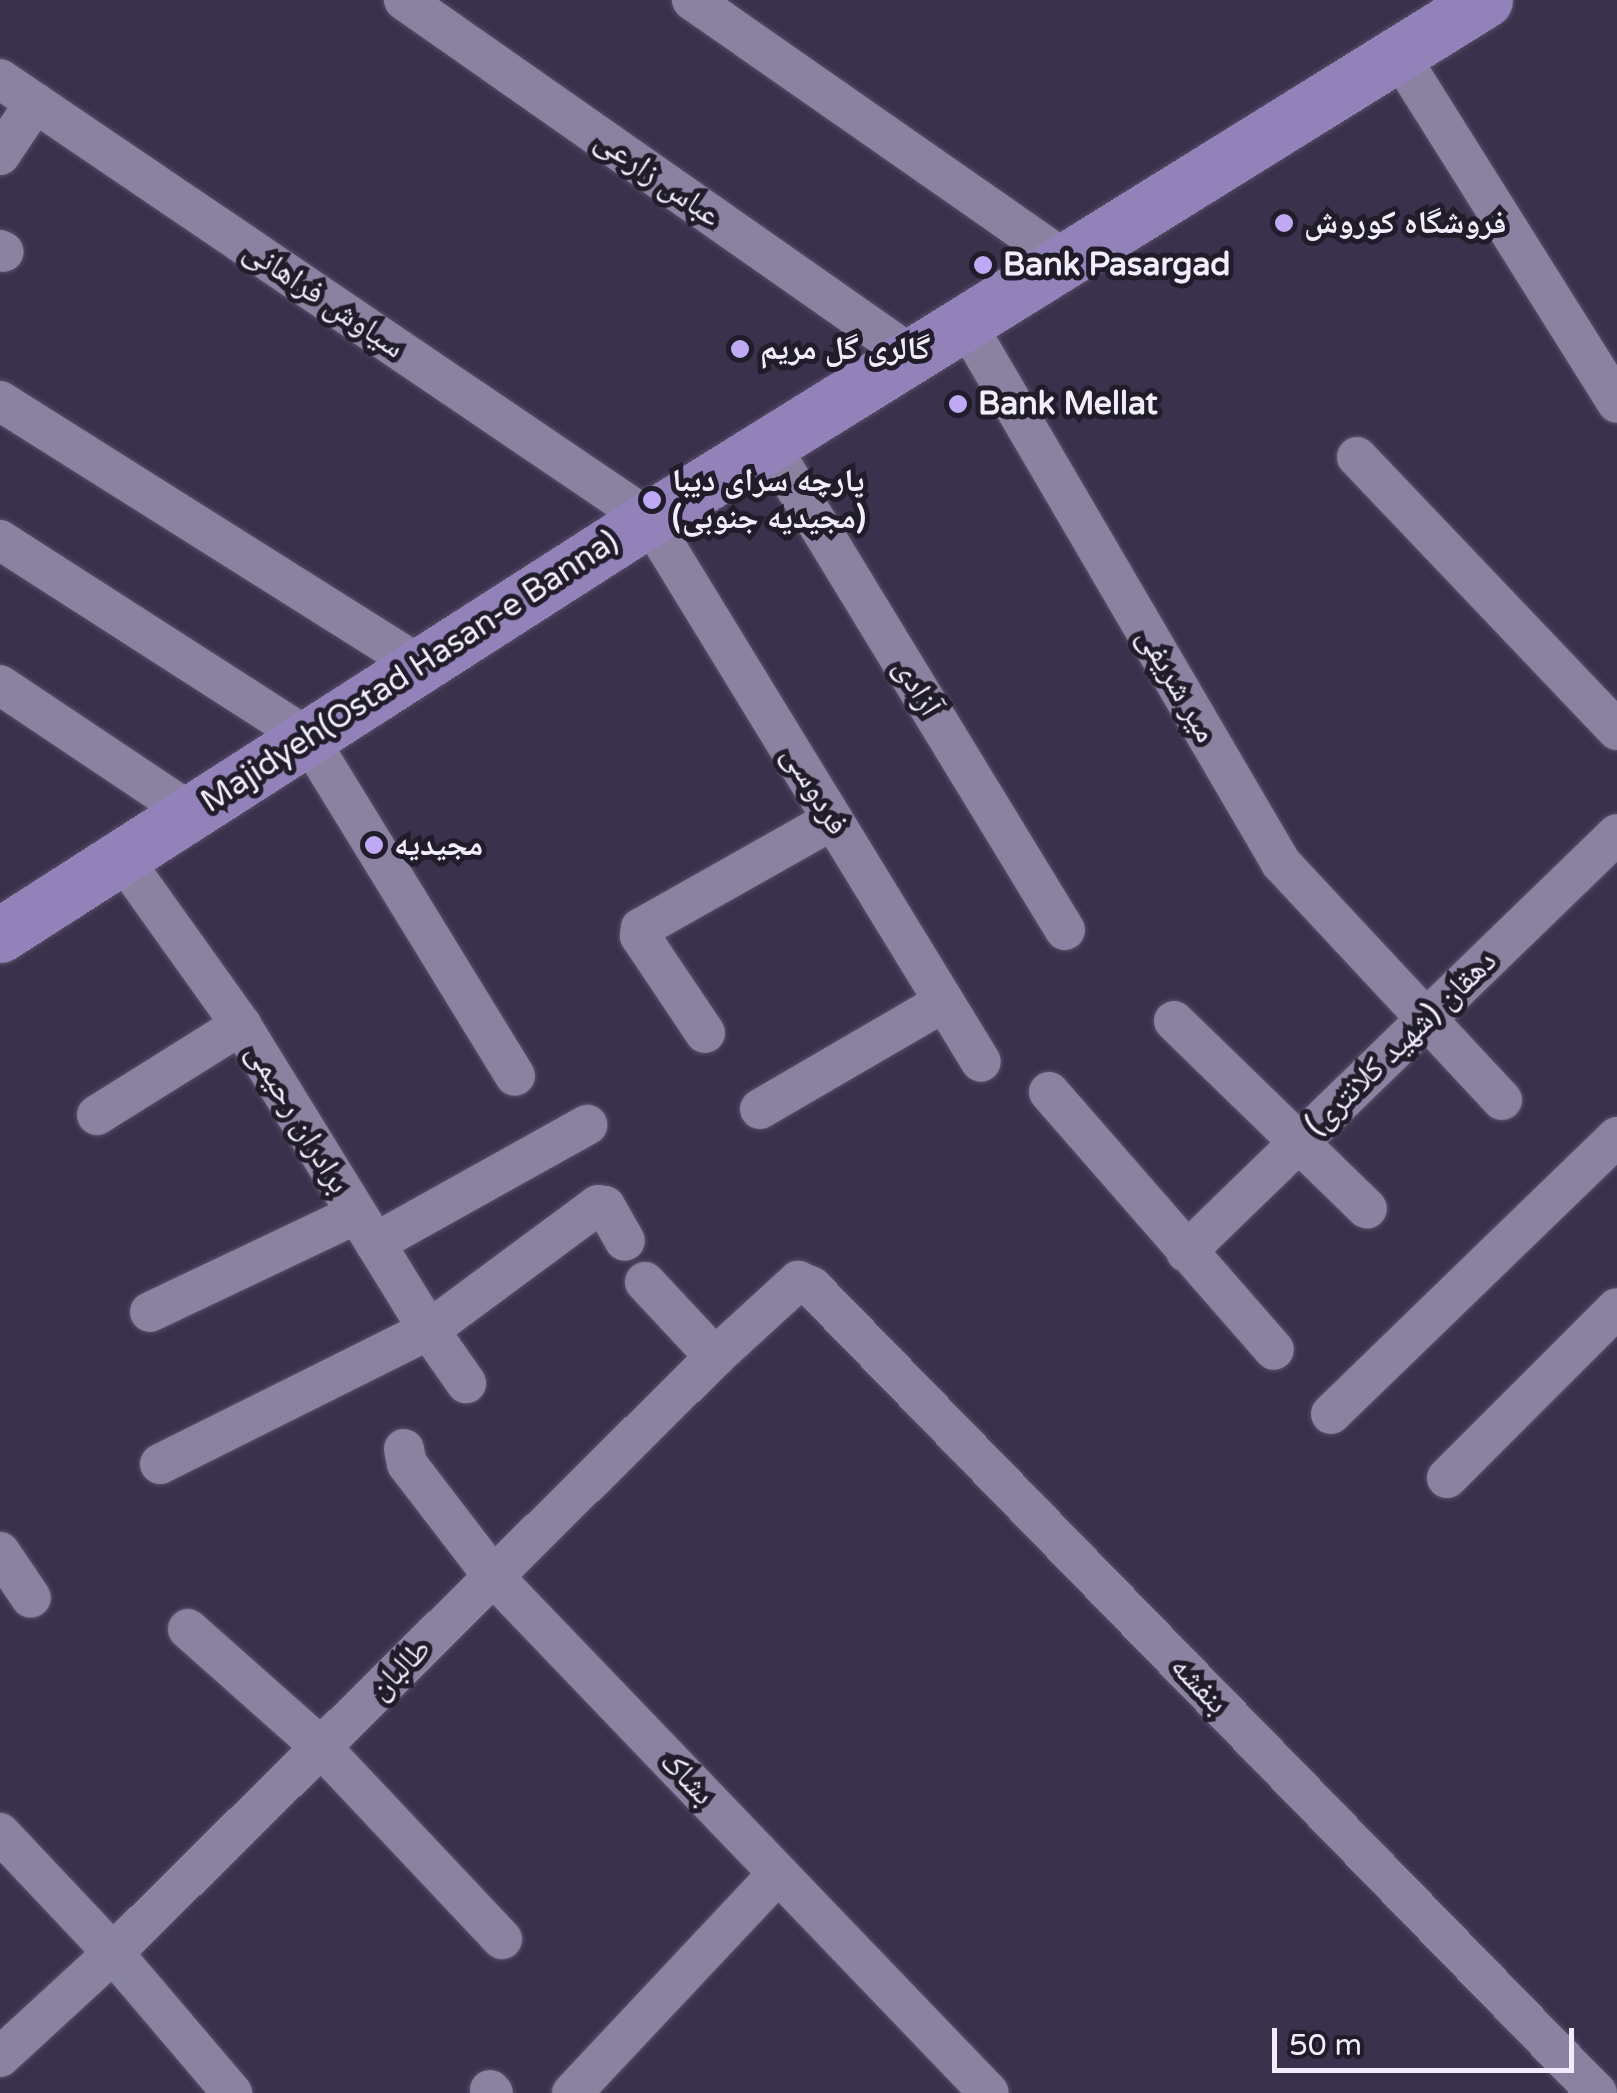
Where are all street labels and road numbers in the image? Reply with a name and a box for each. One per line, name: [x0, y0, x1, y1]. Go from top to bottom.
street label: عباس زارعی: [588, 121, 728, 235]
street label: سیاوش فراهانی: [236, 231, 412, 367]
street label: Majidyeh(Ostad Hasan-e Banna): [194, 523, 626, 821]
street label: میر شریفی: [1129, 621, 1225, 749]
street label: آزادی: [885, 651, 949, 723]
street label: فردوسی: [773, 738, 857, 842]
street label: دهقان (شهید کلانتری): [1297, 942, 1505, 1144]
street label: برادران رحیمی: [238, 1036, 358, 1200]
street label: طالبان: [361, 1630, 439, 1708]
street label: بنفشه: [1162, 1648, 1236, 1722]
street label: بشاک: [652, 1743, 722, 1813]

